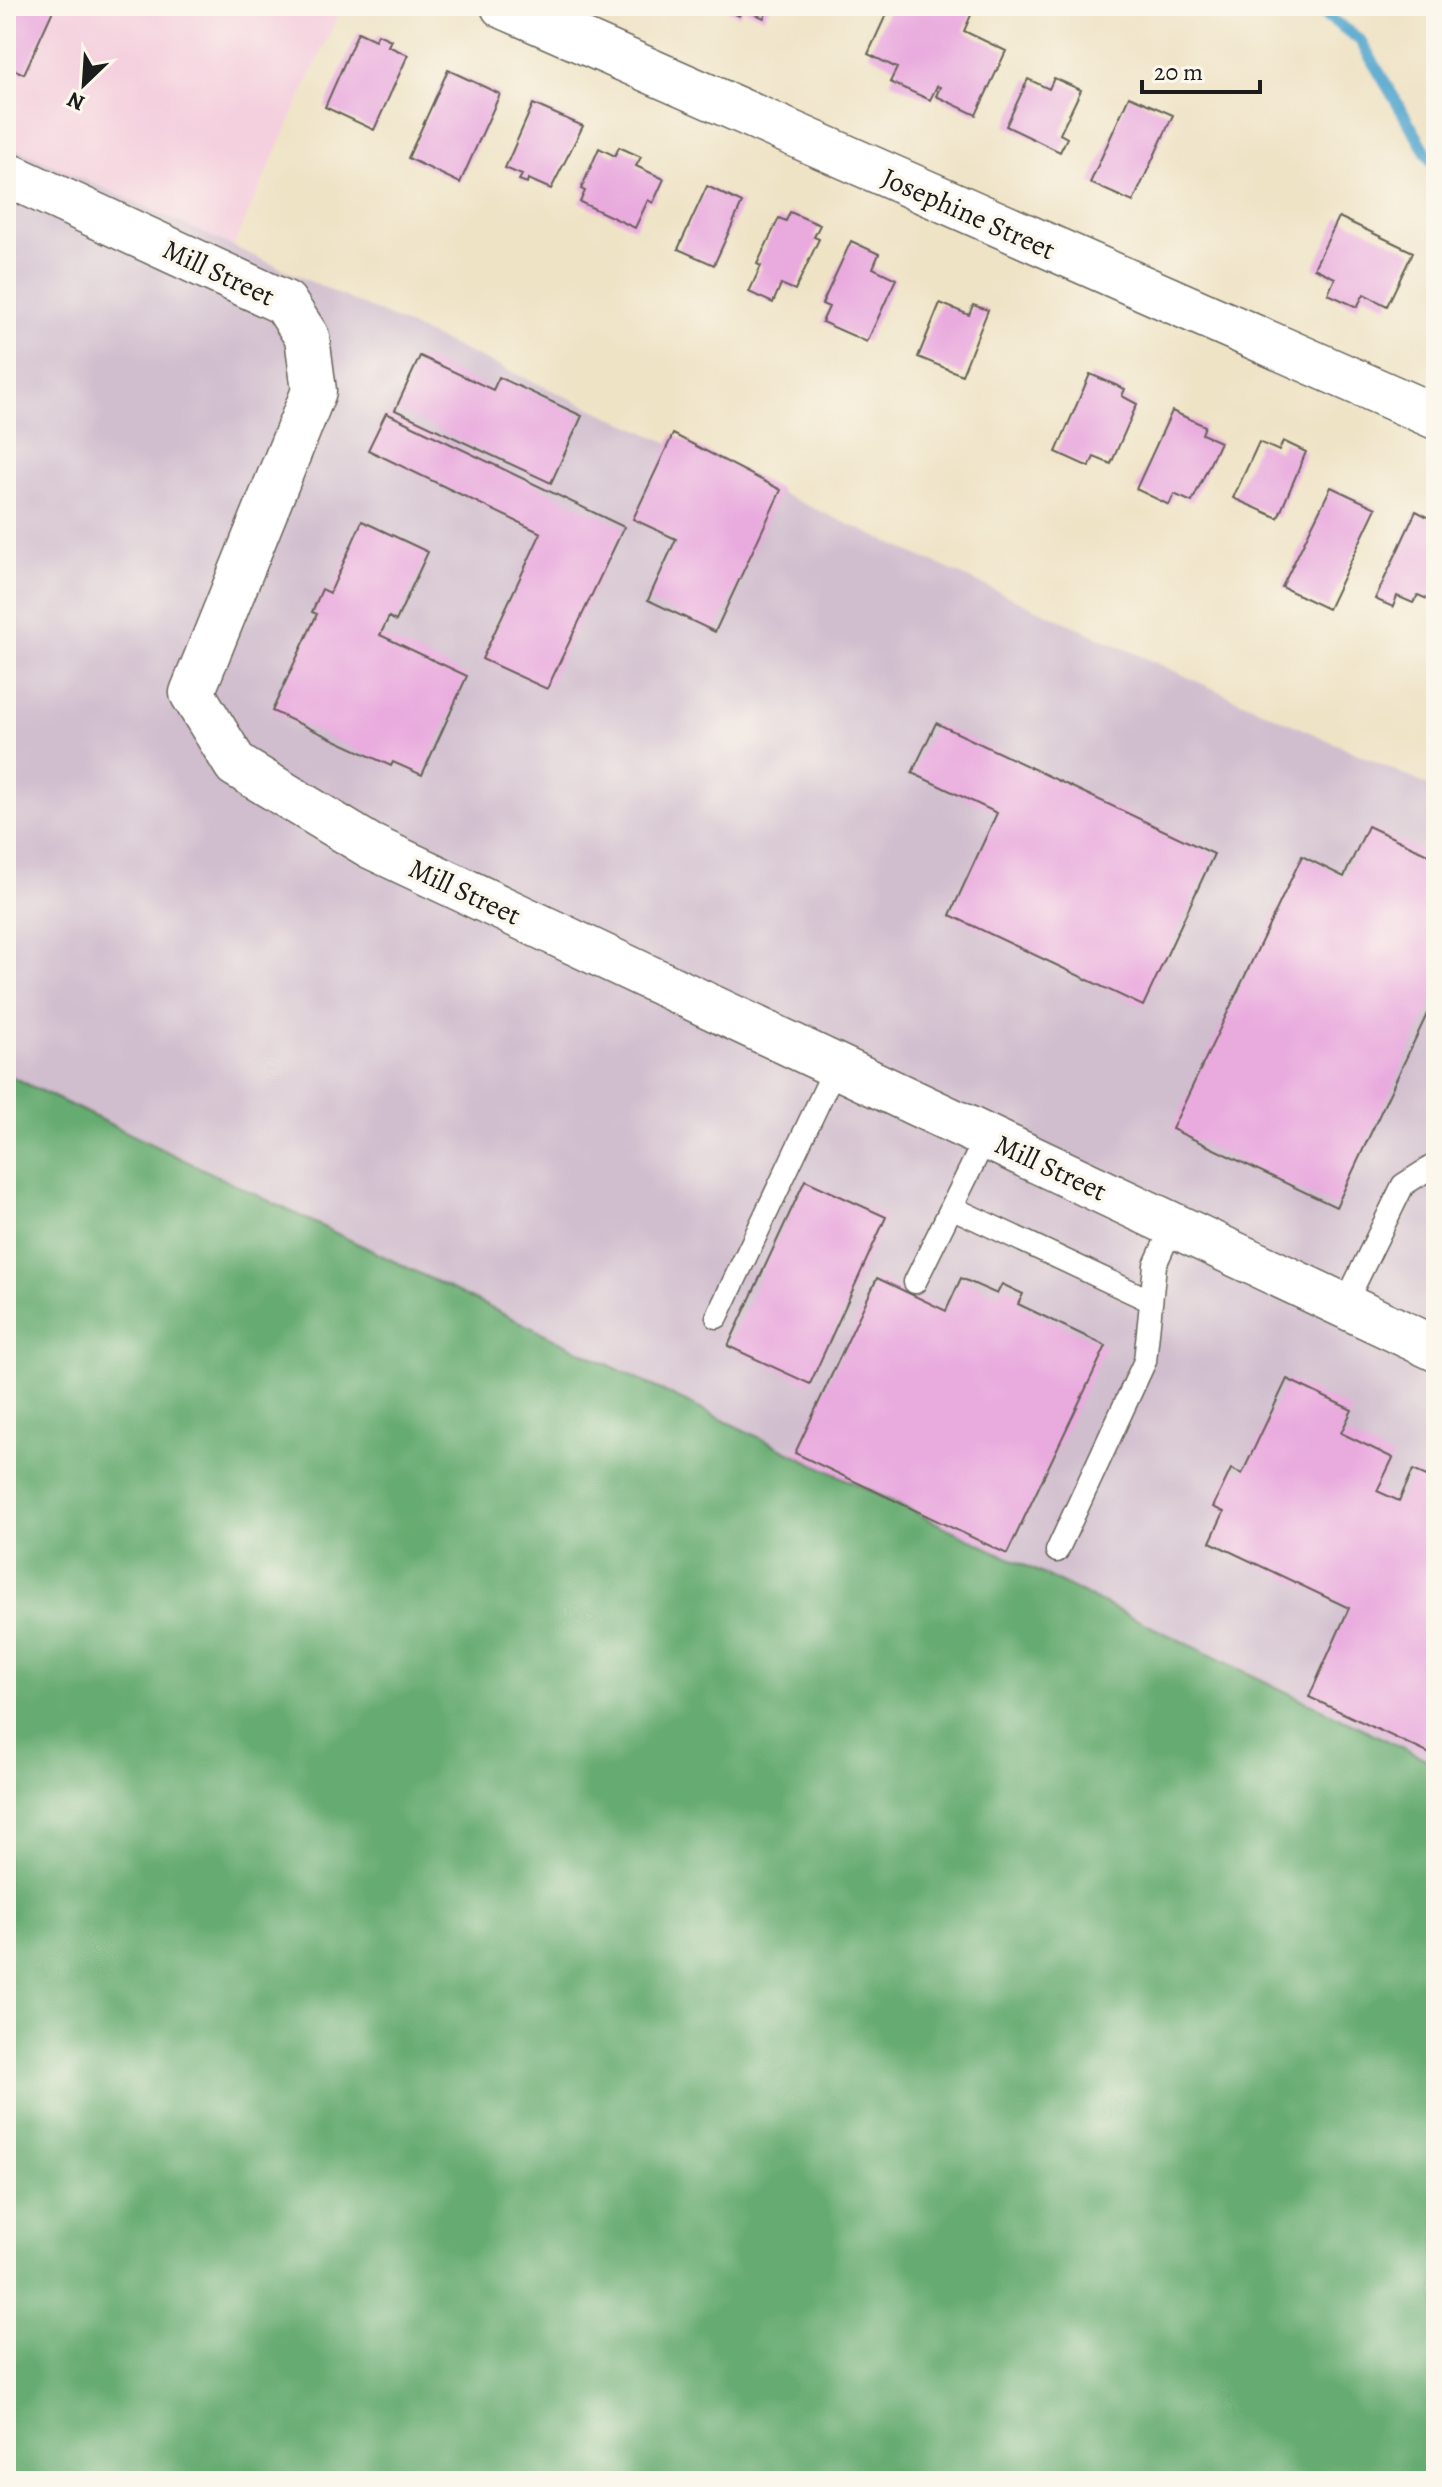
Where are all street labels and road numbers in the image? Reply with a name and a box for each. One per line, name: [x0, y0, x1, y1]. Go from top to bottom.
street label: Josephine Street: [876, 159, 1061, 269]
street label: Mill Street: [156, 230, 281, 315]
street label: Mill Street: [402, 849, 527, 934]
street label: Mill Street: [988, 1125, 1113, 1210]

